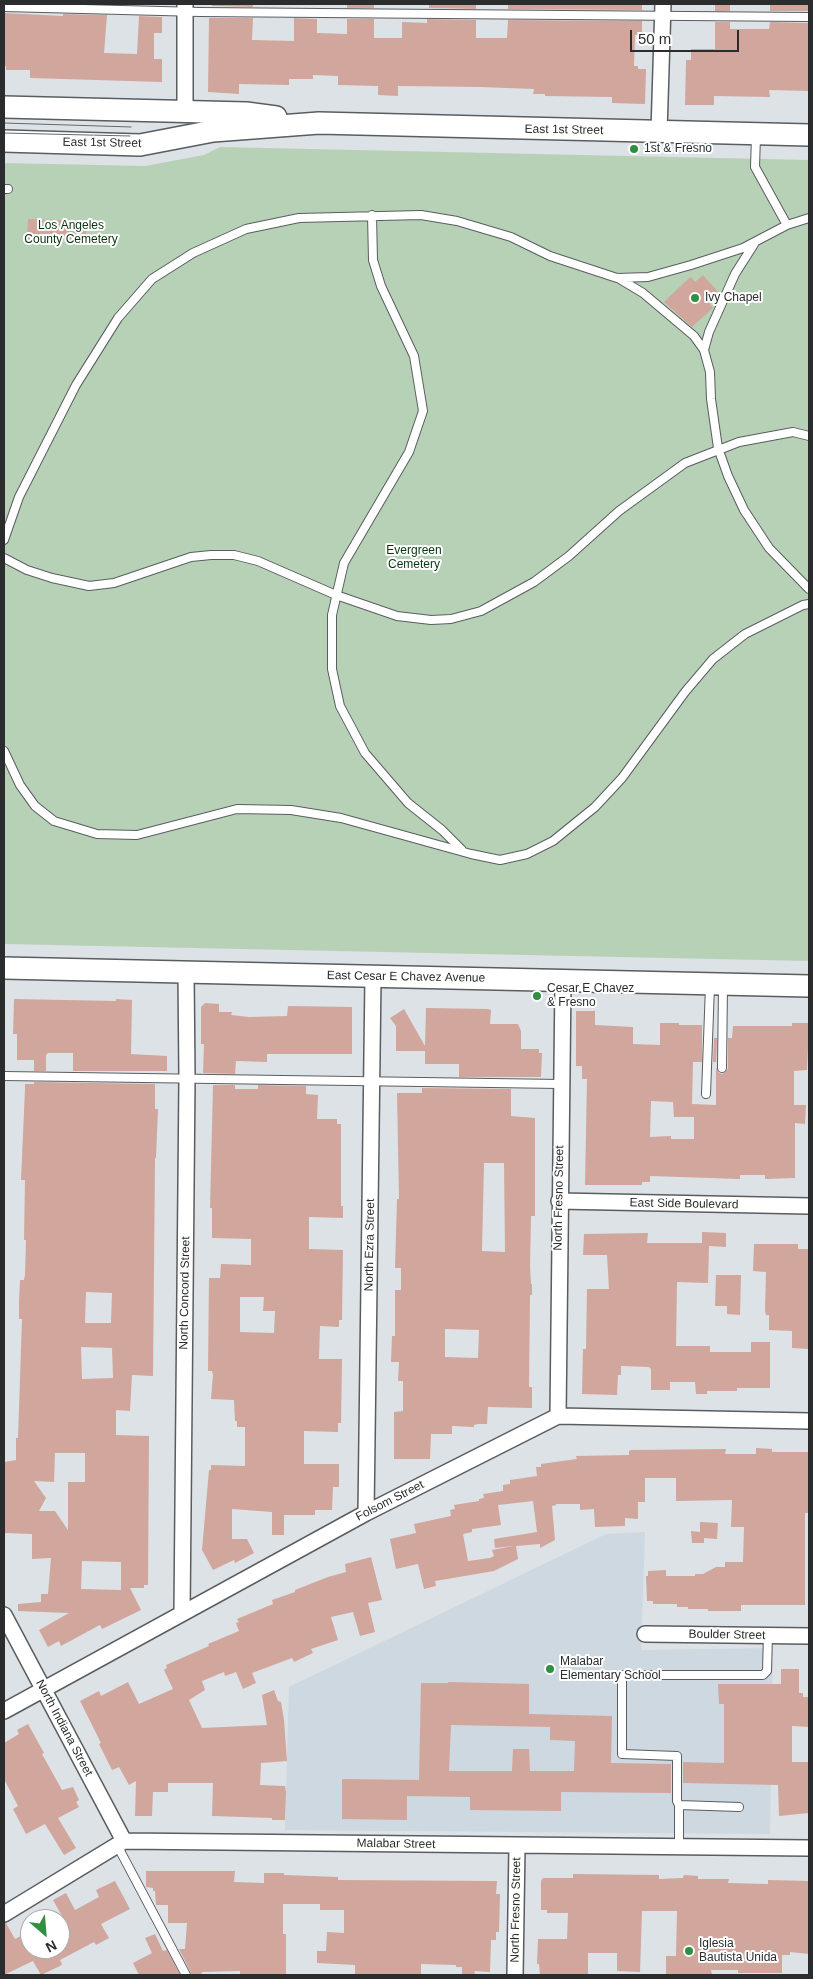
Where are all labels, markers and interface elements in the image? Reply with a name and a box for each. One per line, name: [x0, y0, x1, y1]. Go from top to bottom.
scale bar: [633, 20, 742, 52]
text: 50 m: [638, 30, 671, 47]
street label: East 1st Street: [525, 122, 603, 138]
street label: East 1st Street: [63, 135, 141, 151]
place label: 1st & Fresno: [644, 142, 712, 156]
marker: 1st & Fresno: [628, 143, 640, 155]
park label: Los Angeles County Cemetery: [24, 219, 118, 247]
place label: Ivy Chapel: [705, 291, 762, 305]
marker: Ivy Chapel: [689, 292, 701, 304]
park label: Evergreen Cemetery: [386, 544, 442, 572]
street label: East Cesar E Chavez Avenue: [327, 968, 485, 986]
place label: Cesar E Chavez & Fresno: [547, 982, 634, 1010]
marker: Cesar E Chavez & Fresno: [531, 990, 543, 1002]
street label: North Fresno Street: [551, 1145, 567, 1251]
street label: East Side Boulevard: [630, 1196, 738, 1212]
street label: North Ezra Street: [362, 1199, 378, 1291]
street label: North Concord Street: [177, 1236, 193, 1350]
street label: Folsom Street: [353, 1478, 427, 1524]
street label: Boulder Street: [689, 1627, 765, 1643]
place label: Malabar Elementary School: [560, 1655, 661, 1683]
marker: Malabar Elementary School: [544, 1663, 556, 1675]
street label: North Indiana Street: [32, 1677, 96, 1779]
street label: Malabar Street: [357, 1836, 435, 1852]
street label: North Fresno Street: [508, 1857, 524, 1963]
north arrow: [20, 1909, 70, 1959]
text: N: [43, 1937, 59, 1956]
place label: Iglesia Bautista Unida: [699, 1937, 777, 1965]
marker: Iglesia Bautista Unida: [683, 1945, 695, 1957]

